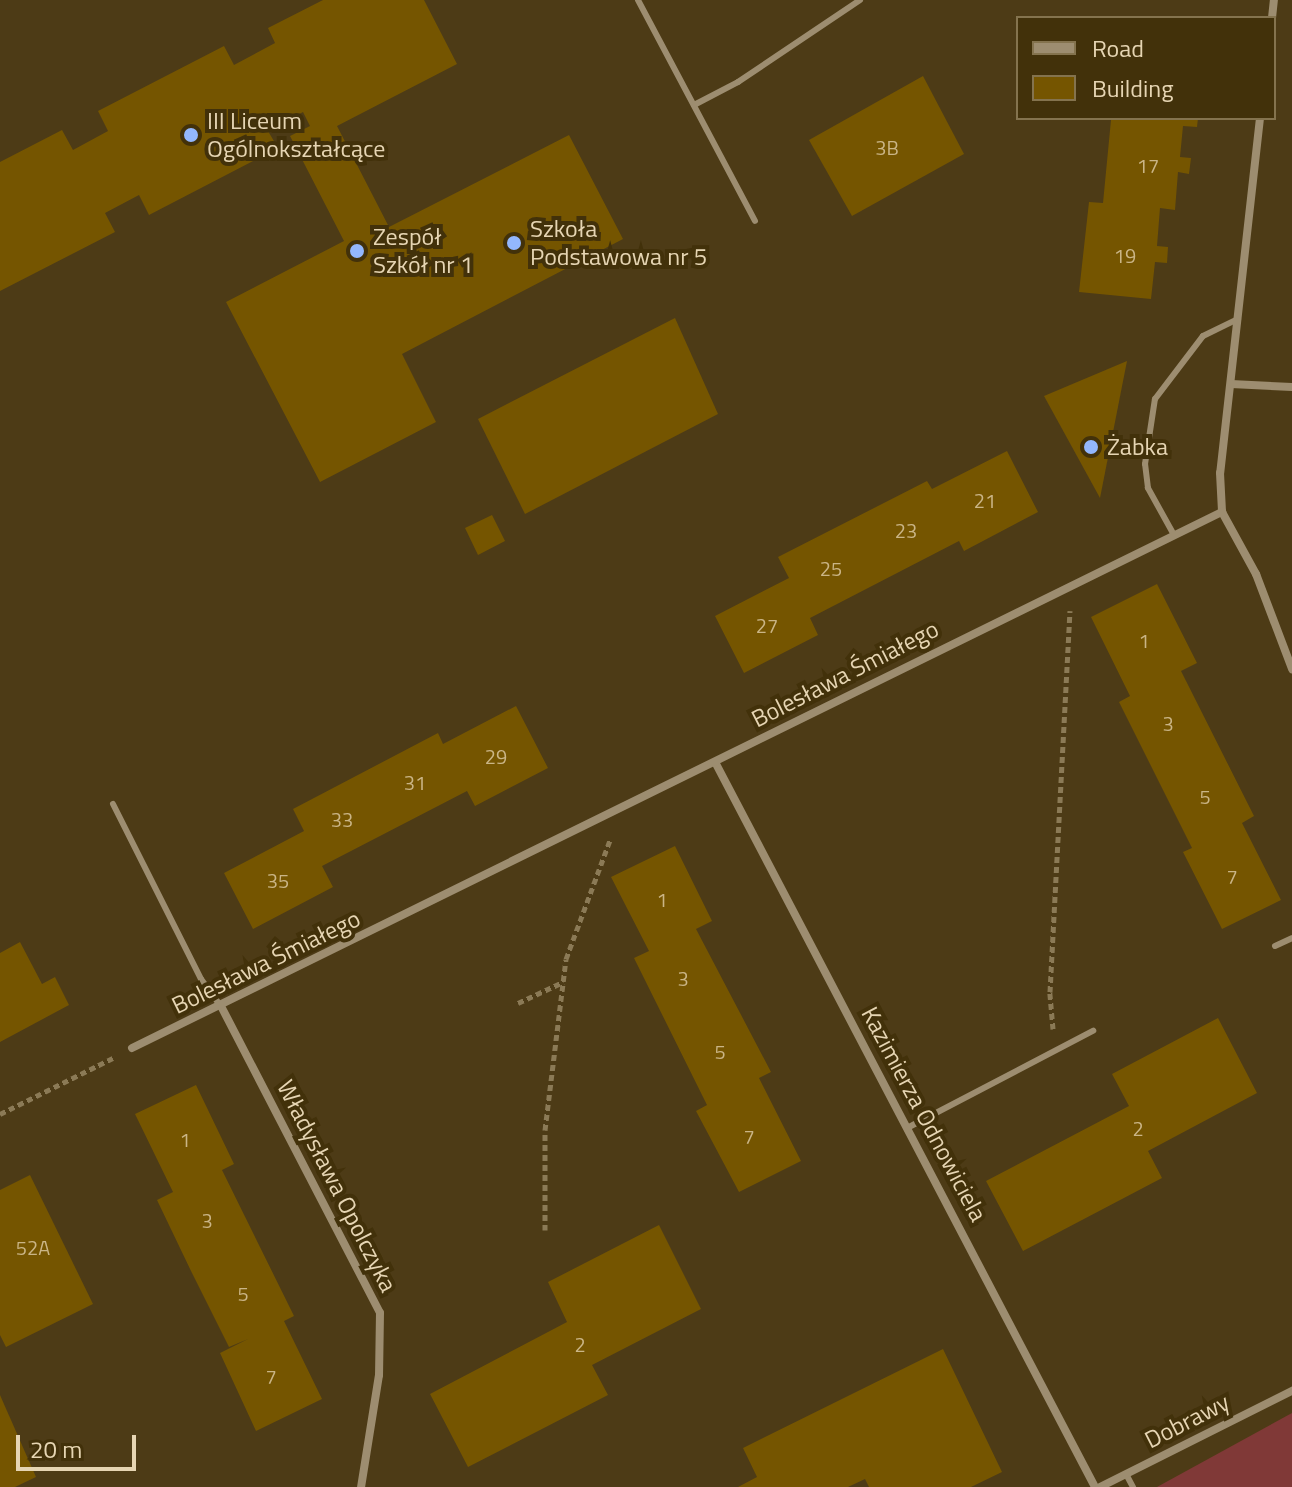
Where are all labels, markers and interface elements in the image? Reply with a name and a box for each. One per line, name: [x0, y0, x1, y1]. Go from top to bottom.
legend: [1016, 16, 1276, 120]
text: Road: [1092, 30, 1144, 66]
text: Building: [1092, 70, 1174, 106]
place label: III Liceum Ogólnokształcące: [207, 107, 385, 163]
marker: III Liceum Ogólnokształcące: [182, 126, 200, 144]
house number: 3B: [875, 135, 899, 159]
house number: 17: [1137, 153, 1159, 177]
place label: Szkoła Podstawowa nr 5: [530, 215, 707, 271]
place label: Zespół Szkół nr 1: [373, 223, 473, 279]
marker: Szkoła Podstawowa nr 5: [505, 234, 523, 252]
marker: Zespół Szkół nr 1: [348, 242, 366, 260]
house number: 19: [1114, 243, 1136, 267]
place label: Żabka: [1107, 433, 1168, 461]
marker: Żabka: [1082, 438, 1100, 456]
house number: 21: [974, 488, 996, 512]
house number: 23: [895, 518, 917, 542]
house number: 25: [820, 556, 842, 580]
house number: 27: [756, 613, 778, 637]
street label: Bolesława Śmiałego: [747, 614, 943, 734]
house number: 1: [1138, 628, 1150, 652]
house number: 3: [1162, 711, 1174, 735]
house number: 29: [485, 744, 507, 768]
house number: 31: [404, 770, 426, 794]
house number: 5: [1199, 784, 1211, 808]
house number: 33: [331, 807, 353, 831]
house number: 7: [1226, 864, 1238, 888]
house number: 35: [267, 868, 289, 892]
house number: 1: [656, 887, 668, 911]
street label: Bolesława Śmiałego: [167, 904, 365, 1020]
house number: 3: [677, 966, 689, 990]
street label: Kazimierza Odnowiciela: [855, 1002, 993, 1226]
house number: 5: [714, 1039, 726, 1063]
street label: Władysława Opolczyka: [271, 1075, 403, 1297]
house number: 2: [1132, 1116, 1144, 1140]
house number: 7: [743, 1124, 755, 1148]
house number: 1: [179, 1127, 191, 1151]
house number: 3: [201, 1208, 213, 1232]
house number: 52A: [16, 1235, 50, 1259]
house number: 5: [237, 1281, 249, 1305]
house number: 2: [574, 1332, 586, 1356]
house number: 7: [265, 1364, 277, 1388]
street label: Dobrawy: [1140, 1388, 1234, 1454]
scale bar: [20, 1419, 140, 1469]
text: 20 m: [30, 1431, 82, 1467]

